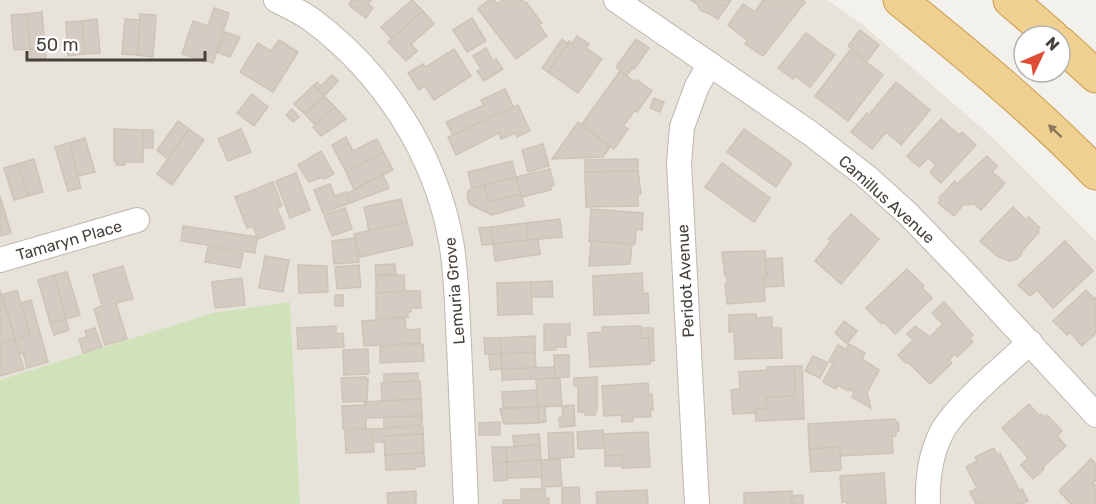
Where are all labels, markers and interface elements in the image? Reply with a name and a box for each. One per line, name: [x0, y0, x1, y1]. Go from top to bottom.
scale bar: [27, 24, 206, 62]
north arrow: [1012, 24, 1072, 84]
text: N: [1042, 33, 1063, 55]
text: 50 m: [36, 34, 79, 56]
one-way arrow: [1048, 125, 1062, 139]
street label: Camillus Avenue: [835, 151, 939, 248]
street label: Tamaryn Place: [14, 216, 124, 265]
street label: Peridot Avenue: [673, 224, 698, 338]
street label: Lemuria Grove: [440, 236, 469, 345]

